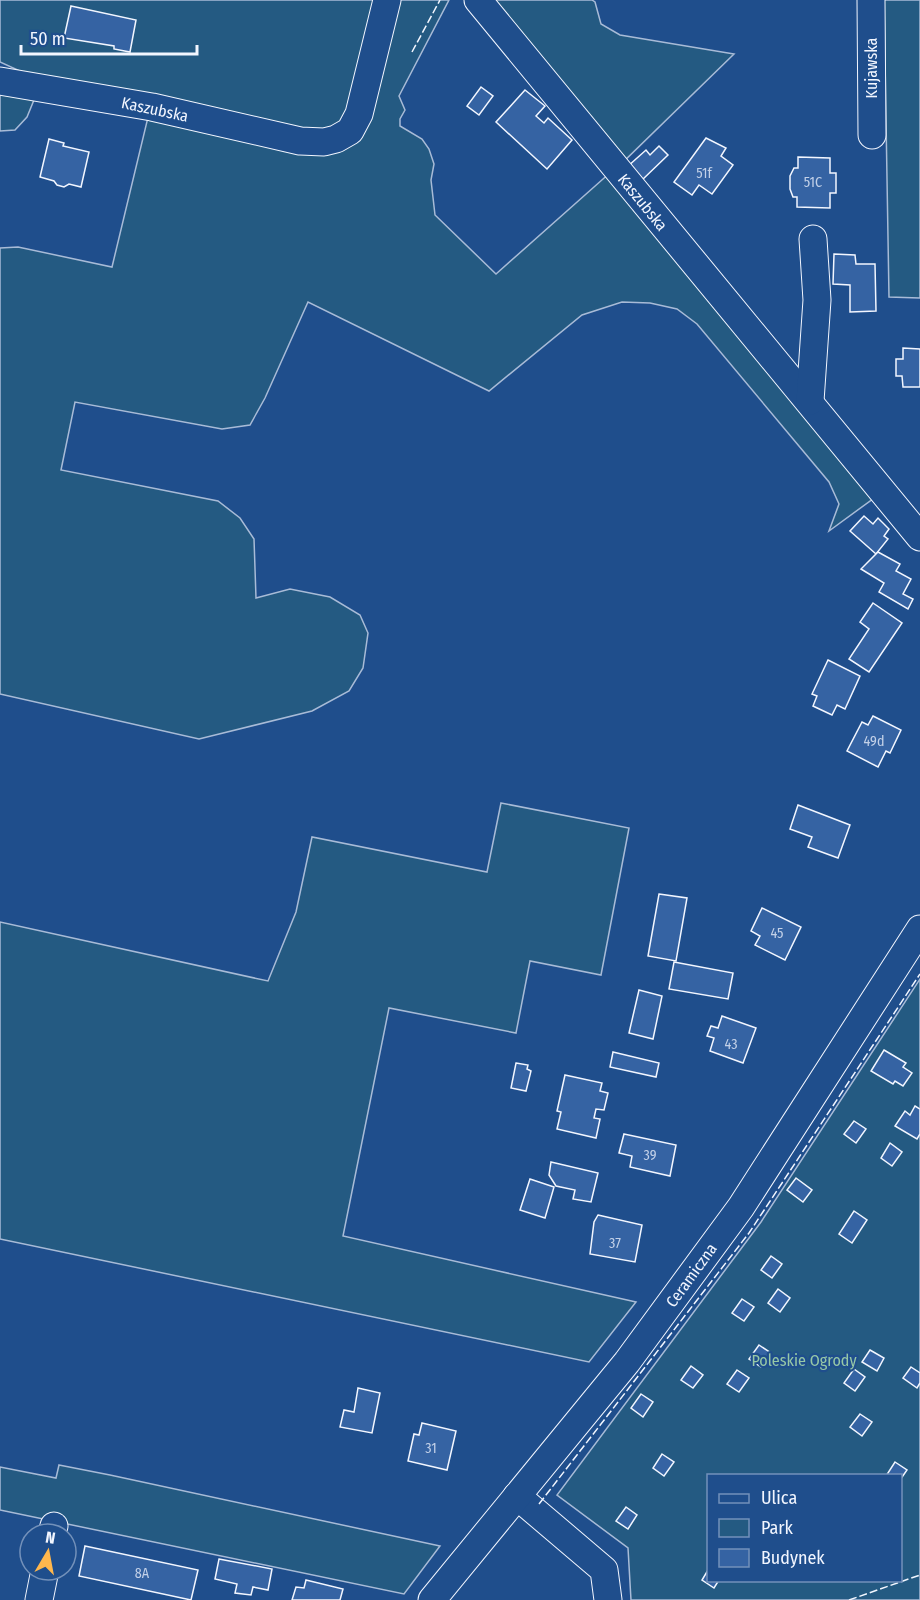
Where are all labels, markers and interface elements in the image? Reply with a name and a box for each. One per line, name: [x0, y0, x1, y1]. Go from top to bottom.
scale bar: [21, 18, 196, 56]
text: 50 m: [30, 28, 66, 50]
street label: Kujawska: [862, 37, 881, 98]
street label: Kaszubska: [120, 93, 190, 126]
house number: 51f: [696, 165, 713, 182]
street label: Kaszubska: [614, 170, 671, 235]
house number: 51C: [804, 174, 822, 191]
house number: 49d: [864, 733, 884, 750]
house number: 45: [770, 925, 784, 942]
house number: 43: [725, 1036, 737, 1053]
house number: 39: [644, 1147, 657, 1164]
house number: 37: [609, 1235, 621, 1252]
street label: Ceramiczna: [662, 1239, 721, 1311]
park label: Poleskie Ogrody: [751, 1351, 857, 1370]
house number: 31: [425, 1440, 437, 1457]
legend: [707, 1474, 902, 1582]
text: Ulica: [761, 1487, 797, 1509]
text: Park: [761, 1517, 794, 1539]
north arrow: [18, 1522, 78, 1582]
text: N: [44, 1528, 57, 1548]
text: Budynek: [761, 1547, 825, 1569]
house number: 8A: [135, 1565, 150, 1582]

